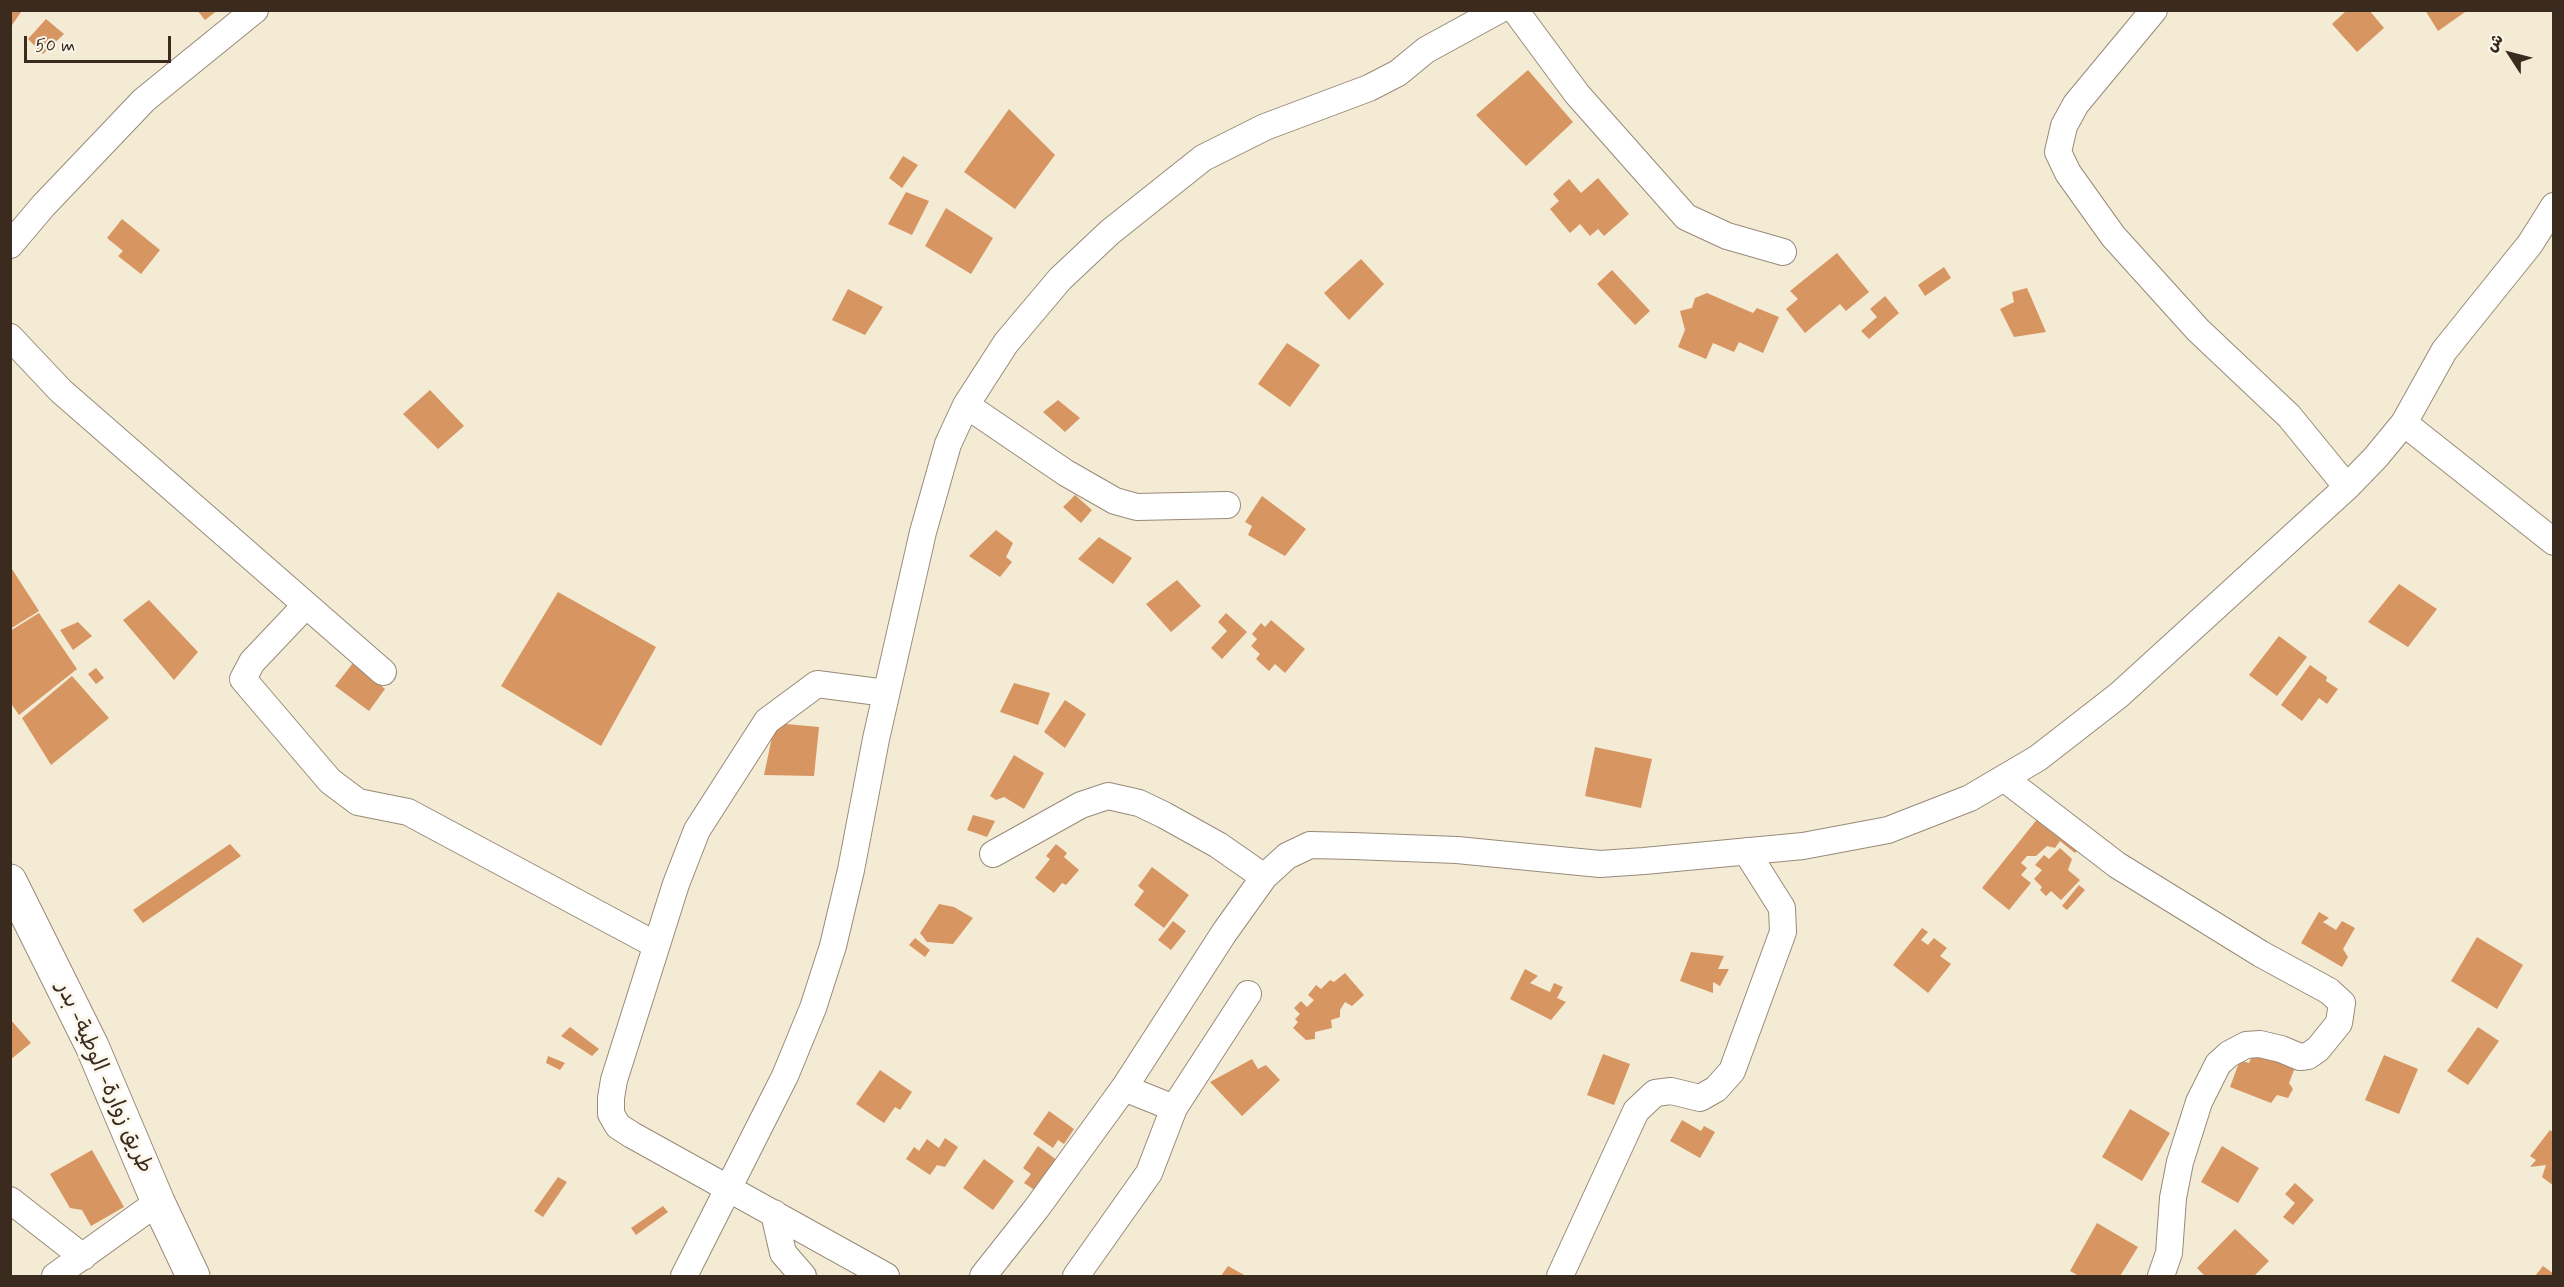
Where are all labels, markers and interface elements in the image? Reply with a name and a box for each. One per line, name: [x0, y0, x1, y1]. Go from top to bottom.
scale bar: [27, 24, 174, 62]
north arrow: [2480, 24, 2540, 84]
text: ش: [2481, 30, 2509, 56]
text: 50 m: [35, 34, 75, 58]
street label: طريق زوارة- الوطية- بدر: [49, 978, 157, 1178]

